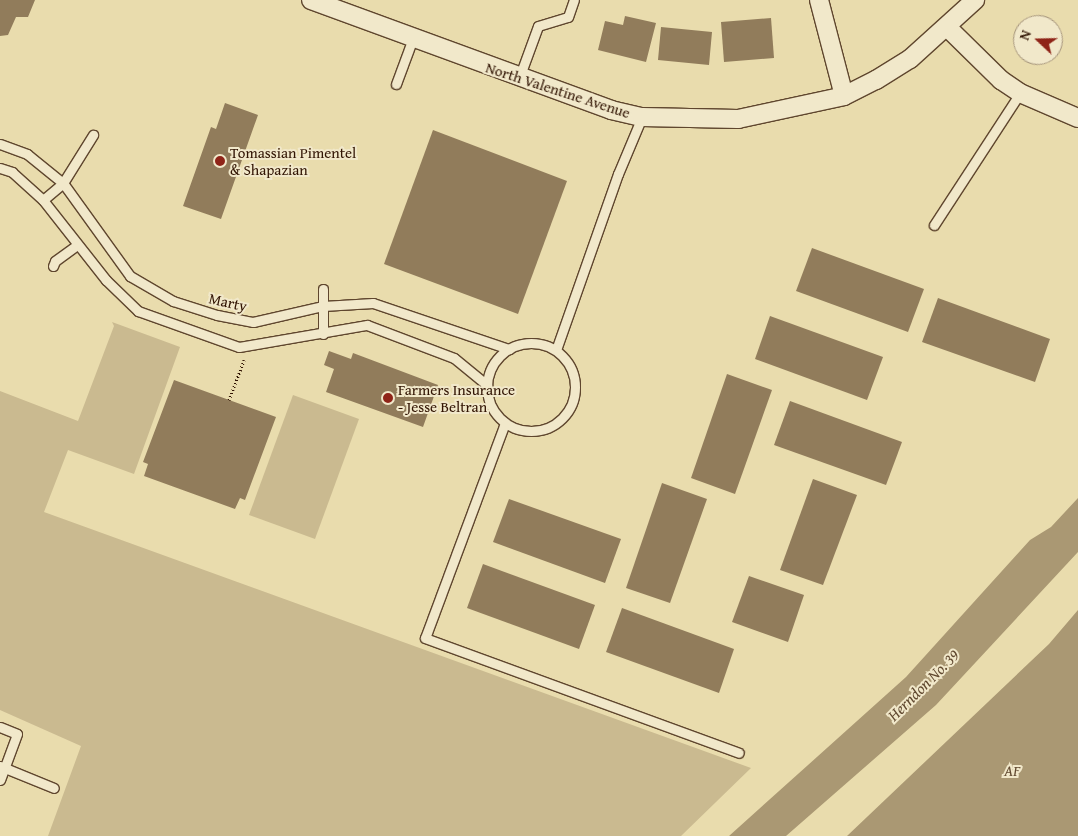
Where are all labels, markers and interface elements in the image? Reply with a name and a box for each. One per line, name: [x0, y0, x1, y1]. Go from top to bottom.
north arrow: [1013, 15, 1063, 65]
text: N: [1014, 27, 1036, 43]
street label: North Valentine Avenue: [484, 58, 632, 122]
place label: Tomassian Pimentel & Shapazian: [230, 143, 356, 178]
marker: Tomassian Pimentel & Shapazian: [214, 155, 226, 167]
street label: Marty: [207, 289, 249, 315]
place label: Farmers Insurance - Jesse Beltran: [398, 380, 515, 415]
marker: Farmers Insurance - Jesse Beltran: [382, 392, 394, 404]
water label: Herndon No. 39: [883, 645, 963, 725]
water label: AF: [1004, 760, 1020, 780]

